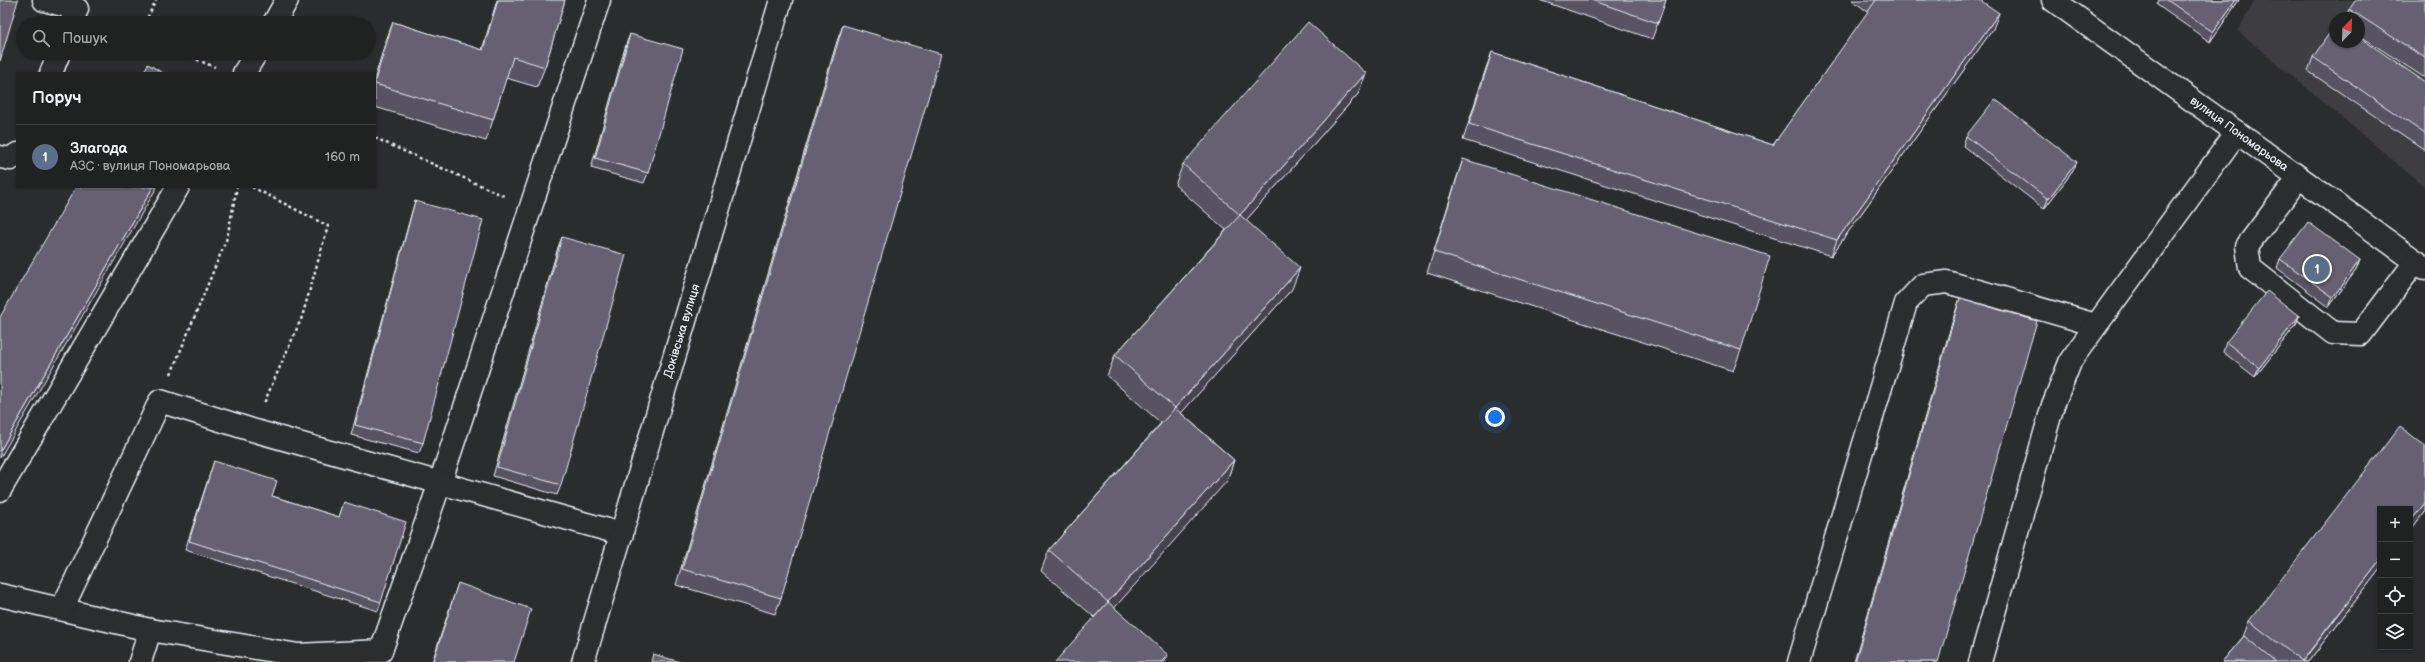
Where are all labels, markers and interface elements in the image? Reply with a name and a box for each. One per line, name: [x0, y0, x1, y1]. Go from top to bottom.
north arrow: [2329, 12, 2365, 48]
search box: [16, 16, 376, 60]
icon: search: [30, 27, 52, 49]
text: Пошук: [62, 29, 108, 48]
text: Поруч: [32, 88, 82, 108]
street label: вулиця Пономарьова: [2187, 93, 2291, 175]
text: Злагода: [70, 139, 127, 158]
text: 1: [42, 149, 48, 165]
text: 160 m: [325, 149, 360, 165]
text: АЗС · вулиця Пономарьова: [70, 158, 231, 174]
pin: 1: [2304, 254, 2330, 284]
street label: Доківська вулиця: [661, 282, 704, 380]
your location: [1485, 407, 1505, 427]
map controls: [2377, 506, 2413, 650]
button: +: [2377, 506, 2413, 542]
button: −: [2377, 542, 2413, 578]
button: locate: [2377, 578, 2413, 614]
button: layers: [2377, 614, 2413, 650]

